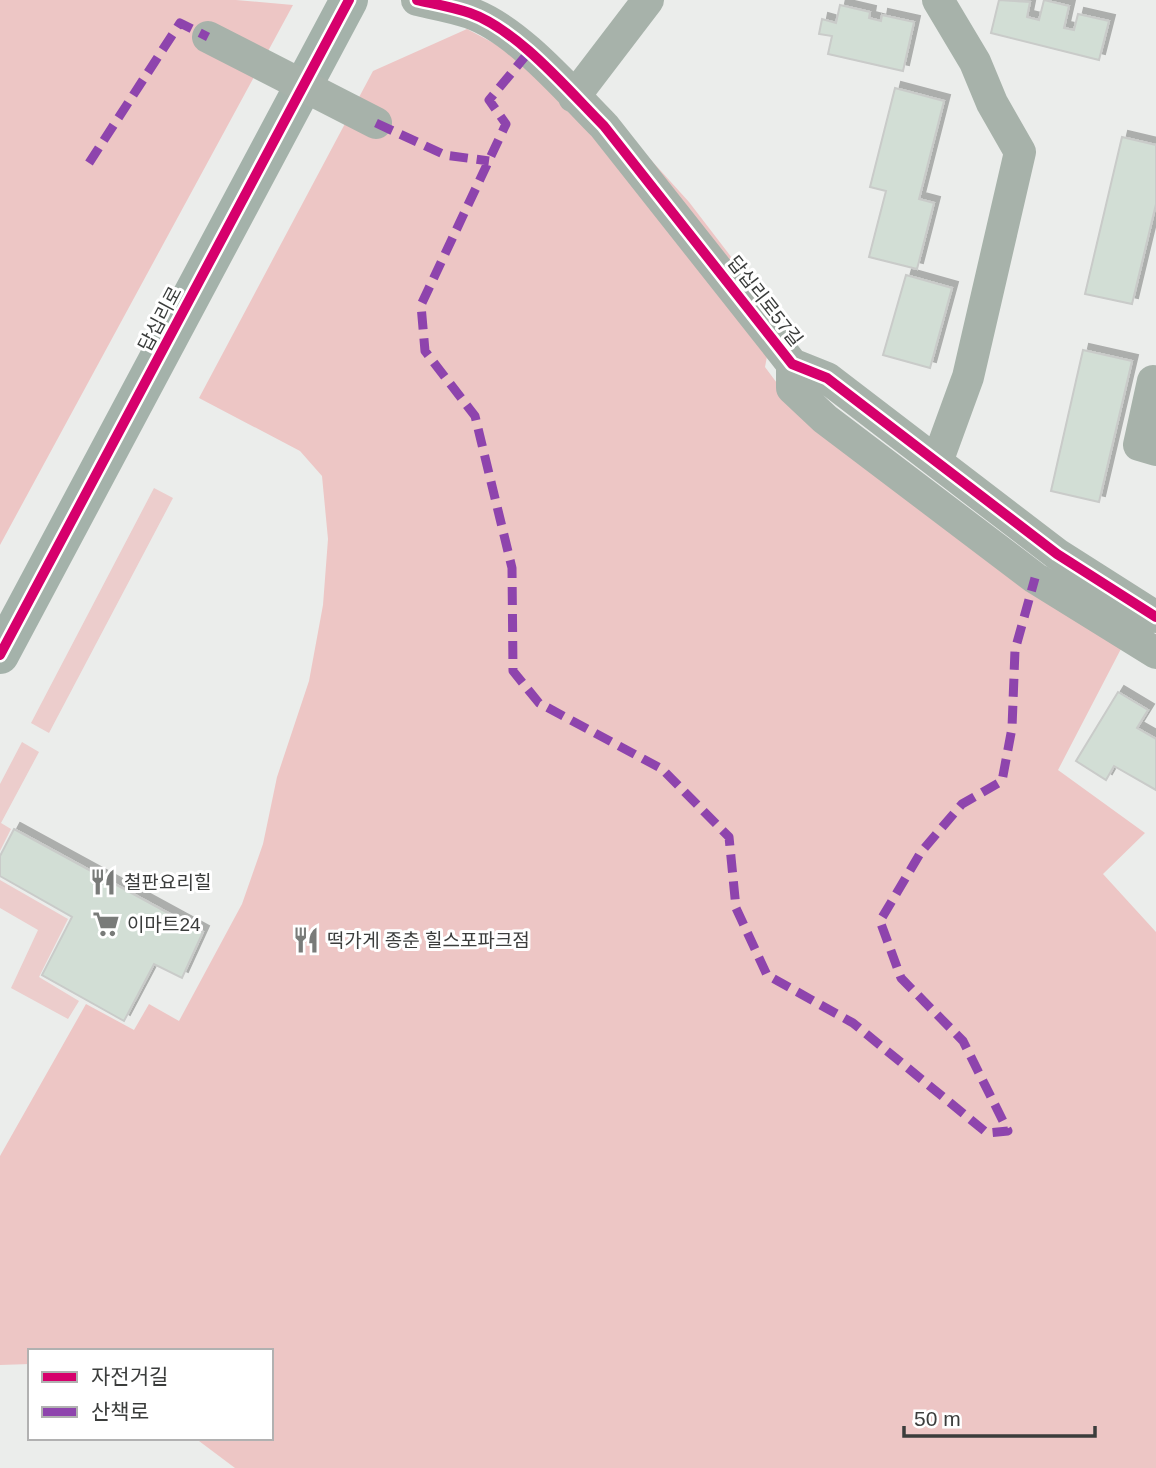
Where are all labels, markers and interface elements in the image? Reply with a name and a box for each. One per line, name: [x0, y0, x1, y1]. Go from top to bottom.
street label: 답십리로57길: [723, 252, 807, 350]
street label: 답십리로: [134, 283, 186, 355]
restaurant icon: 철판요리힐: [88, 867, 118, 897]
place label: 철판요리힐: [124, 872, 211, 893]
supermarket icon: 이마트24: [91, 909, 121, 939]
place label: 이마트24: [127, 914, 201, 935]
restaurant icon: 떡가게 종춘 힐스포파크점: [291, 925, 321, 955]
place label: 떡가게 종춘 힐스포파크점: [327, 930, 530, 951]
legend: [28, 1349, 273, 1440]
text: 자전거길: [91, 1365, 168, 1388]
scale bar: [904, 1394, 1095, 1438]
text: 산책로: [91, 1400, 149, 1423]
text: 50 m: [914, 1407, 961, 1430]

